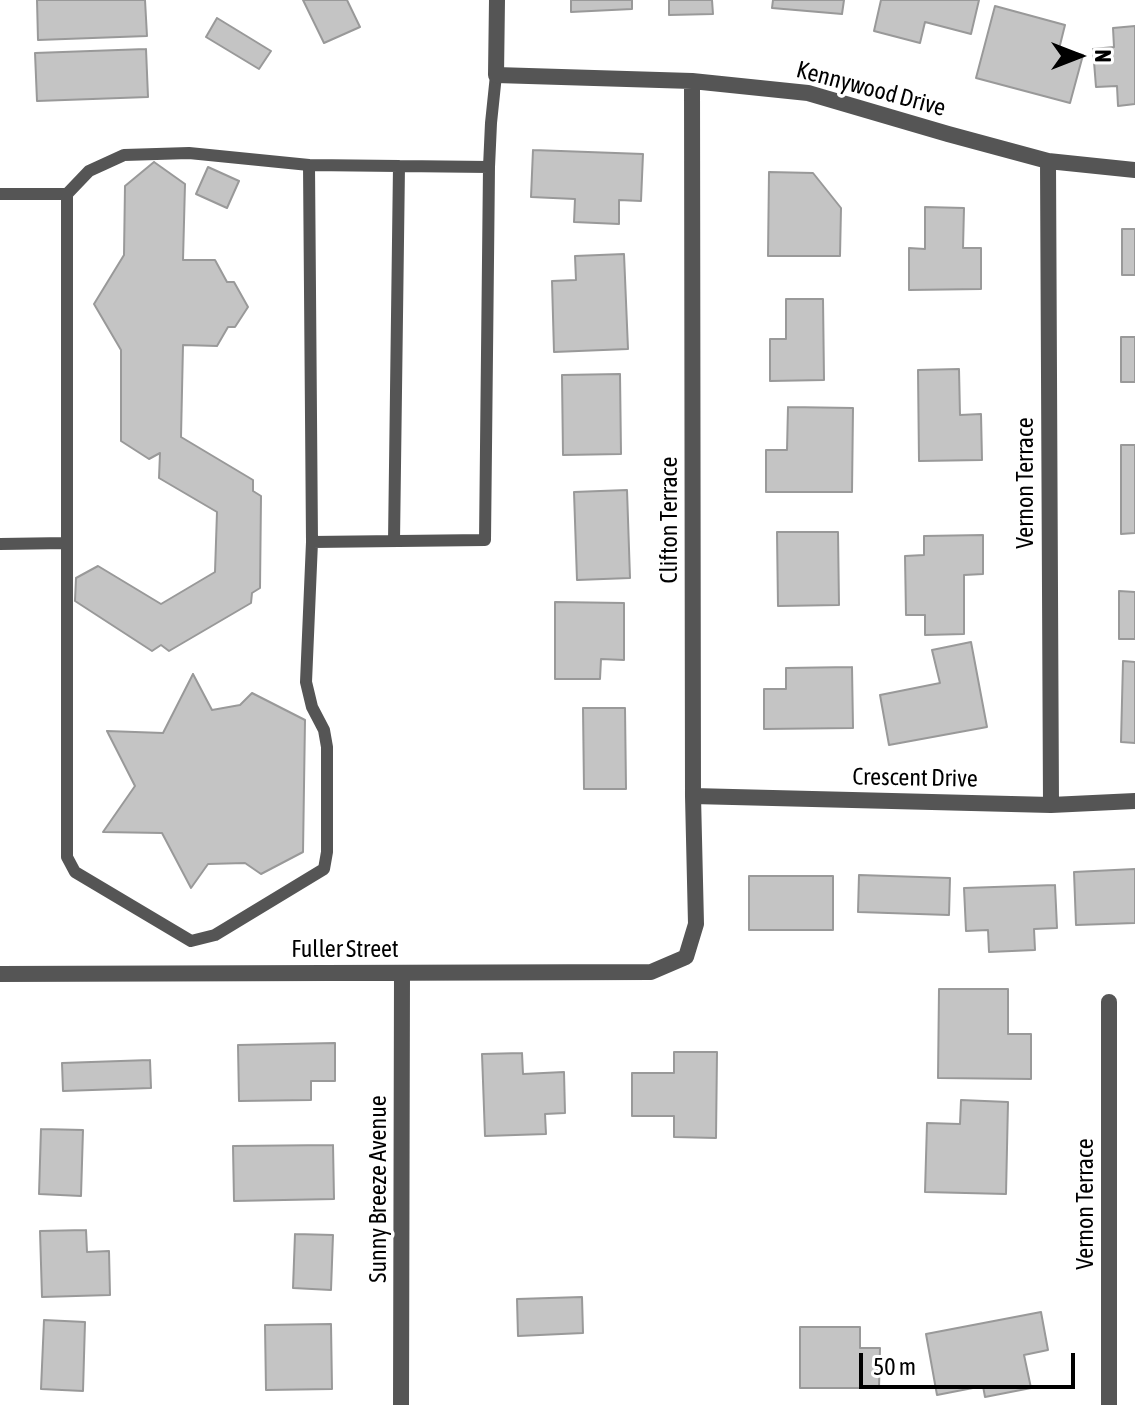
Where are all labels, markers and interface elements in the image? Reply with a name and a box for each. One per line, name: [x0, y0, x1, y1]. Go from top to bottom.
north arrow: [1039, 16, 1119, 96]
text: N: [1090, 50, 1116, 62]
street label: Kennywood Drive: [793, 55, 949, 123]
street label: Vernon Terrace: [1011, 417, 1039, 549]
street label: Clifton Terrace: [655, 457, 683, 583]
street label: Crescent Drive: [852, 763, 978, 793]
street label: Fuller Street: [291, 935, 399, 963]
street label: Sunny Breeze Avenue: [364, 1095, 392, 1283]
street label: Vernon Terrace: [1071, 1138, 1099, 1270]
scale bar: [863, 1337, 1079, 1387]
text: 50 m: [873, 1353, 916, 1380]

